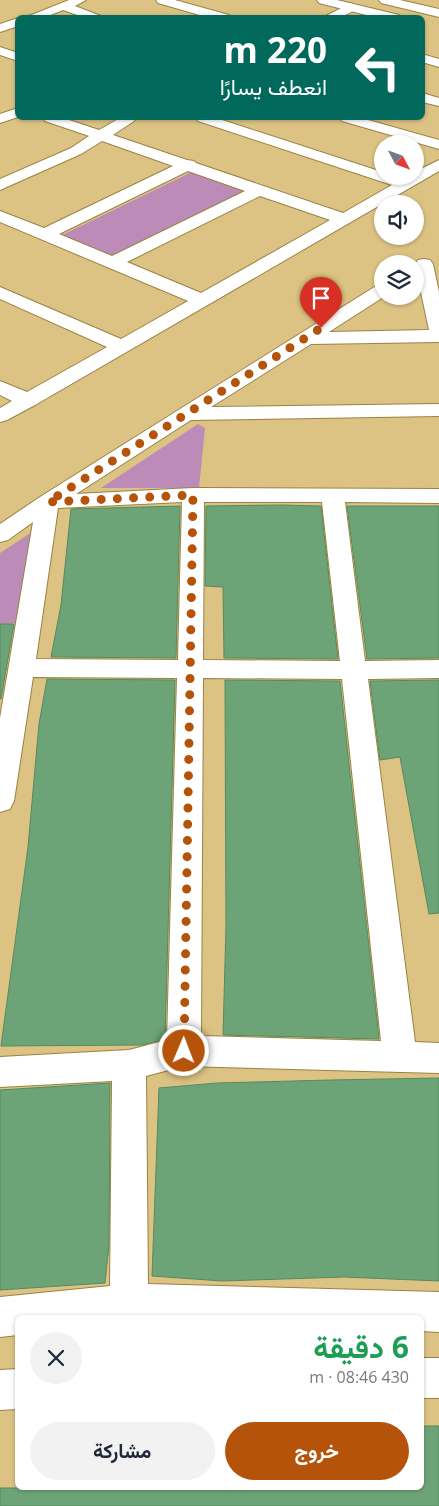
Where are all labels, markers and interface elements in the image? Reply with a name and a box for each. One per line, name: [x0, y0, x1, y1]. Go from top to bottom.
text: 220 m: [223, 26, 327, 73]
icon: left: [345, 35, 410, 100]
text: انعطف يسارًا: [220, 71, 327, 101]
north arrow: [374, 135, 424, 185]
map controls: [374, 135, 424, 305]
button: sound: [374, 195, 424, 245]
button: layers: [374, 255, 424, 305]
pin: [300, 277, 342, 328]
icon: arrive: [307, 284, 335, 312]
position arrow: [157, 1024, 209, 1076]
text: 6 دقيقة: [313, 1326, 409, 1367]
button: close: [30, 1332, 82, 1384]
text: 430 m · 08:46: [309, 1366, 409, 1388]
button: مشاركة: [30, 1422, 215, 1480]
button: خروج: [225, 1422, 409, 1480]

